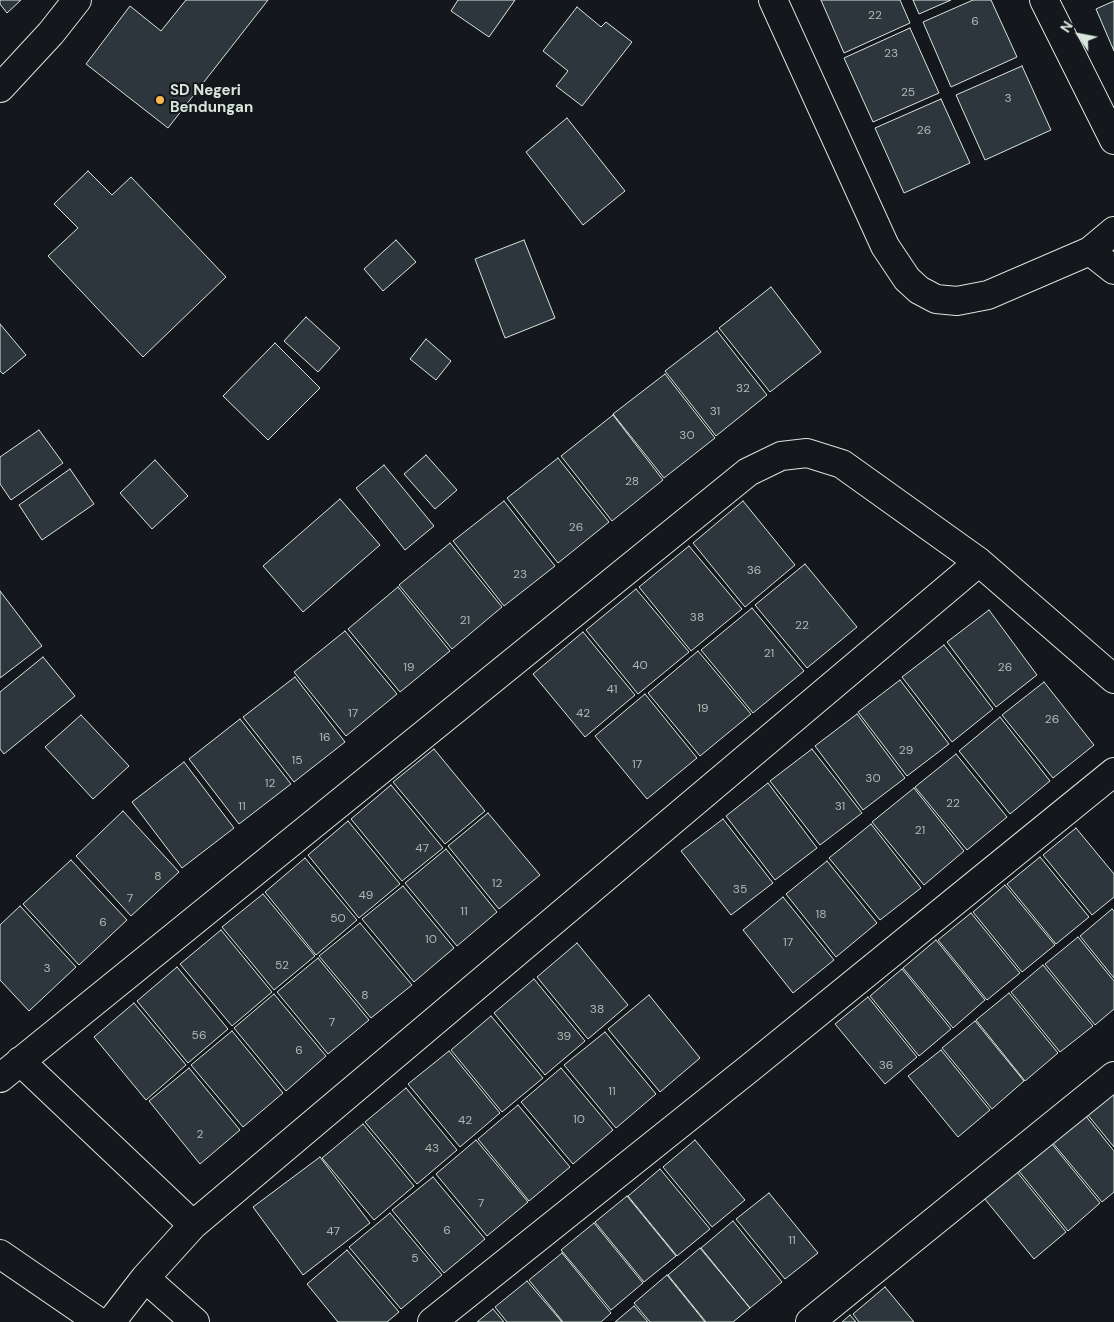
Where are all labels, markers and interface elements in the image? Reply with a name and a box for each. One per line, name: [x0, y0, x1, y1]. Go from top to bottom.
house number: 22: [868, 9, 882, 23]
north arrow: [1054, 10, 1104, 60]
house number: 6: [971, 15, 979, 29]
text: N: [1056, 18, 1077, 36]
house number: 23: [884, 47, 898, 61]
place label: SD Negeri Bendungan: [170, 82, 253, 117]
house number: 25: [901, 86, 915, 100]
house number: 3: [1004, 92, 1012, 106]
marker: SD Negeri Bendungan: [154, 94, 166, 106]
house number: 26: [917, 124, 931, 138]
house number: 32: [736, 382, 750, 396]
house number: 31: [710, 405, 720, 419]
house number: 30: [679, 429, 695, 443]
house number: 28: [625, 475, 639, 489]
house number: 26: [569, 521, 583, 535]
house number: 36: [747, 564, 761, 578]
house number: 23: [513, 568, 527, 582]
house number: 38: [690, 611, 704, 625]
house number: 21: [460, 614, 470, 628]
house number: 22: [795, 619, 809, 633]
house number: 21: [764, 647, 774, 661]
house number: 40: [632, 659, 648, 673]
house number: 19: [403, 661, 415, 675]
house number: 26: [998, 661, 1012, 675]
house number: 41: [606, 683, 618, 697]
house number: 19: [697, 702, 709, 716]
house number: 17: [348, 707, 358, 721]
house number: 42: [576, 707, 590, 721]
house number: 26: [1045, 713, 1059, 727]
house number: 16: [319, 731, 331, 745]
house number: 29: [899, 744, 913, 758]
house number: 15: [291, 754, 303, 768]
house number: 17: [632, 758, 642, 772]
house number: 30: [865, 772, 881, 786]
house number: 12: [265, 777, 275, 791]
house number: 22: [946, 797, 960, 811]
house number: 11: [238, 800, 246, 814]
house number: 31: [835, 800, 845, 814]
house number: 21: [915, 824, 925, 838]
house number: 47: [415, 842, 429, 856]
house number: 8: [154, 870, 162, 884]
house number: 12: [492, 877, 502, 891]
house number: 35: [733, 883, 747, 897]
house number: 49: [359, 889, 373, 903]
house number: 7: [127, 892, 133, 906]
house number: 11: [460, 905, 468, 919]
house number: 18: [815, 908, 827, 922]
house number: 50: [330, 912, 346, 926]
house number: 6: [99, 916, 107, 930]
house number: 10: [425, 933, 437, 947]
house number: 17: [783, 936, 793, 950]
house number: 52: [275, 959, 289, 973]
house number: 3: [43, 962, 51, 976]
house number: 8: [361, 989, 369, 1003]
house number: 38: [590, 1003, 604, 1017]
house number: 7: [329, 1016, 335, 1030]
house number: 56: [192, 1029, 206, 1043]
house number: 39: [557, 1030, 571, 1044]
house number: 6: [295, 1044, 303, 1058]
house number: 36: [879, 1059, 893, 1073]
house number: 11: [608, 1085, 616, 1099]
house number: 10: [573, 1113, 585, 1127]
house number: 42: [458, 1114, 472, 1128]
house number: 2: [197, 1128, 203, 1142]
house number: 43: [425, 1142, 439, 1156]
house number: 7: [478, 1197, 484, 1211]
house number: 6: [443, 1224, 451, 1238]
house number: 47: [326, 1225, 340, 1239]
house number: 11: [788, 1234, 796, 1248]
house number: 5: [411, 1252, 419, 1266]

